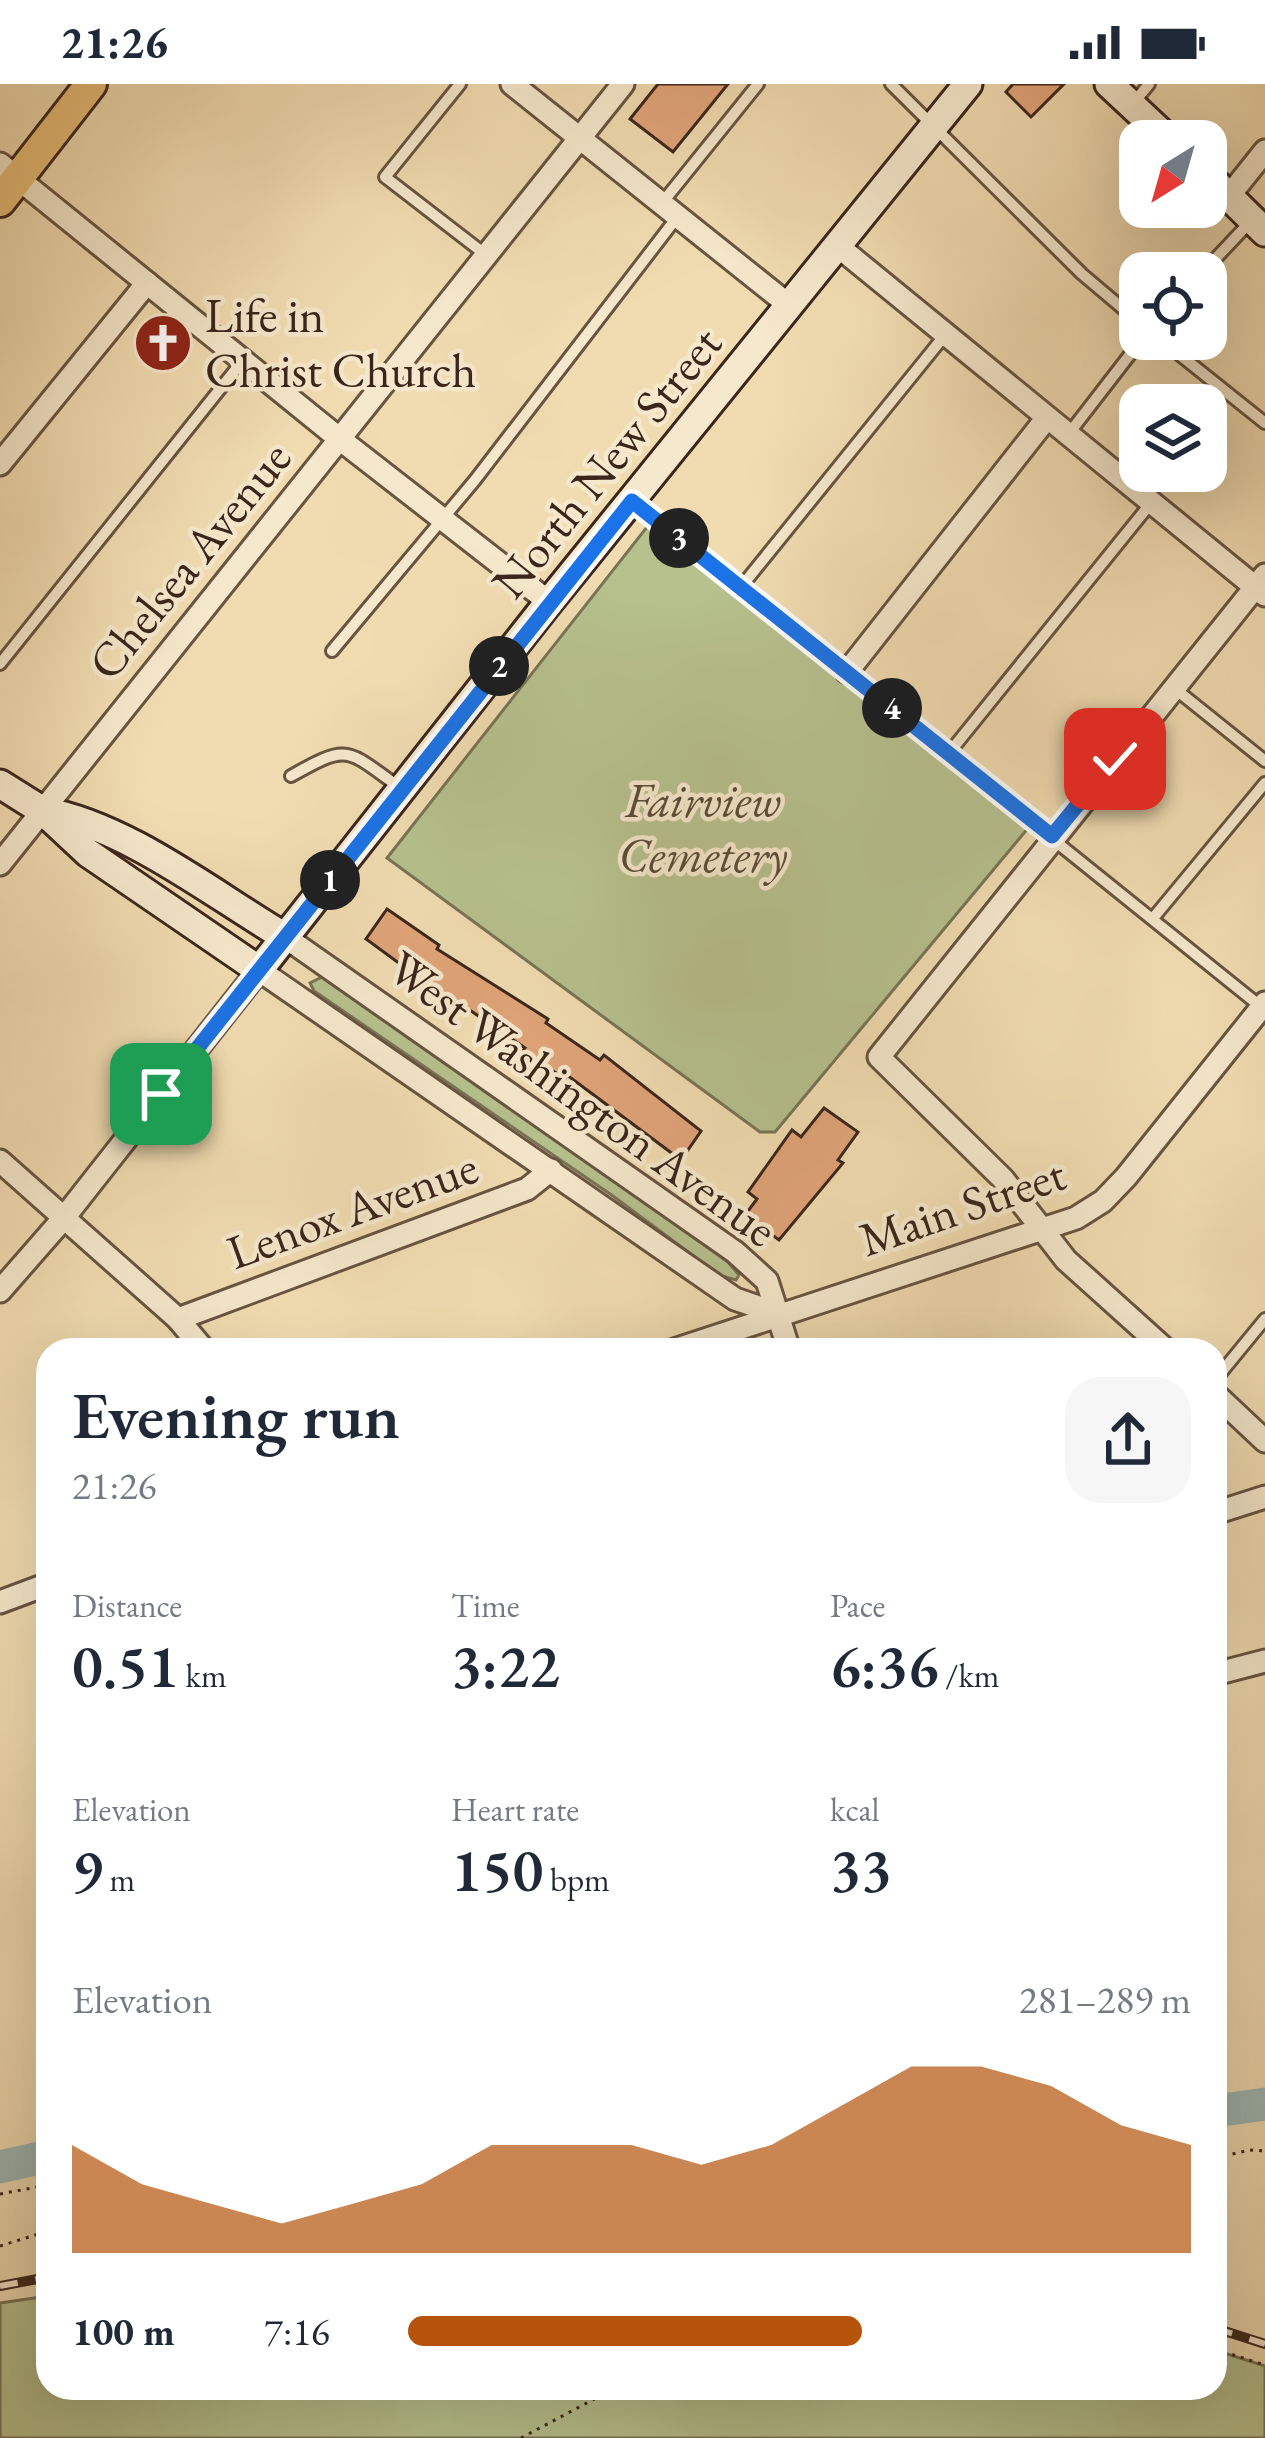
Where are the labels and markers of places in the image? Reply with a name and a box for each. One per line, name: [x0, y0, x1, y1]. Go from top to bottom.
place label: Life in Christ Church: [205, 284, 476, 401]
church icon: Life in Christ Church: [132, 312, 194, 374]
pin: 3: [649, 508, 709, 568]
pin: 2: [469, 636, 529, 696]
pin: 4: [862, 678, 922, 738]
pin: [1064, 708, 1166, 810]
pin: 1: [300, 850, 360, 910]
pin: [110, 1043, 212, 1145]

